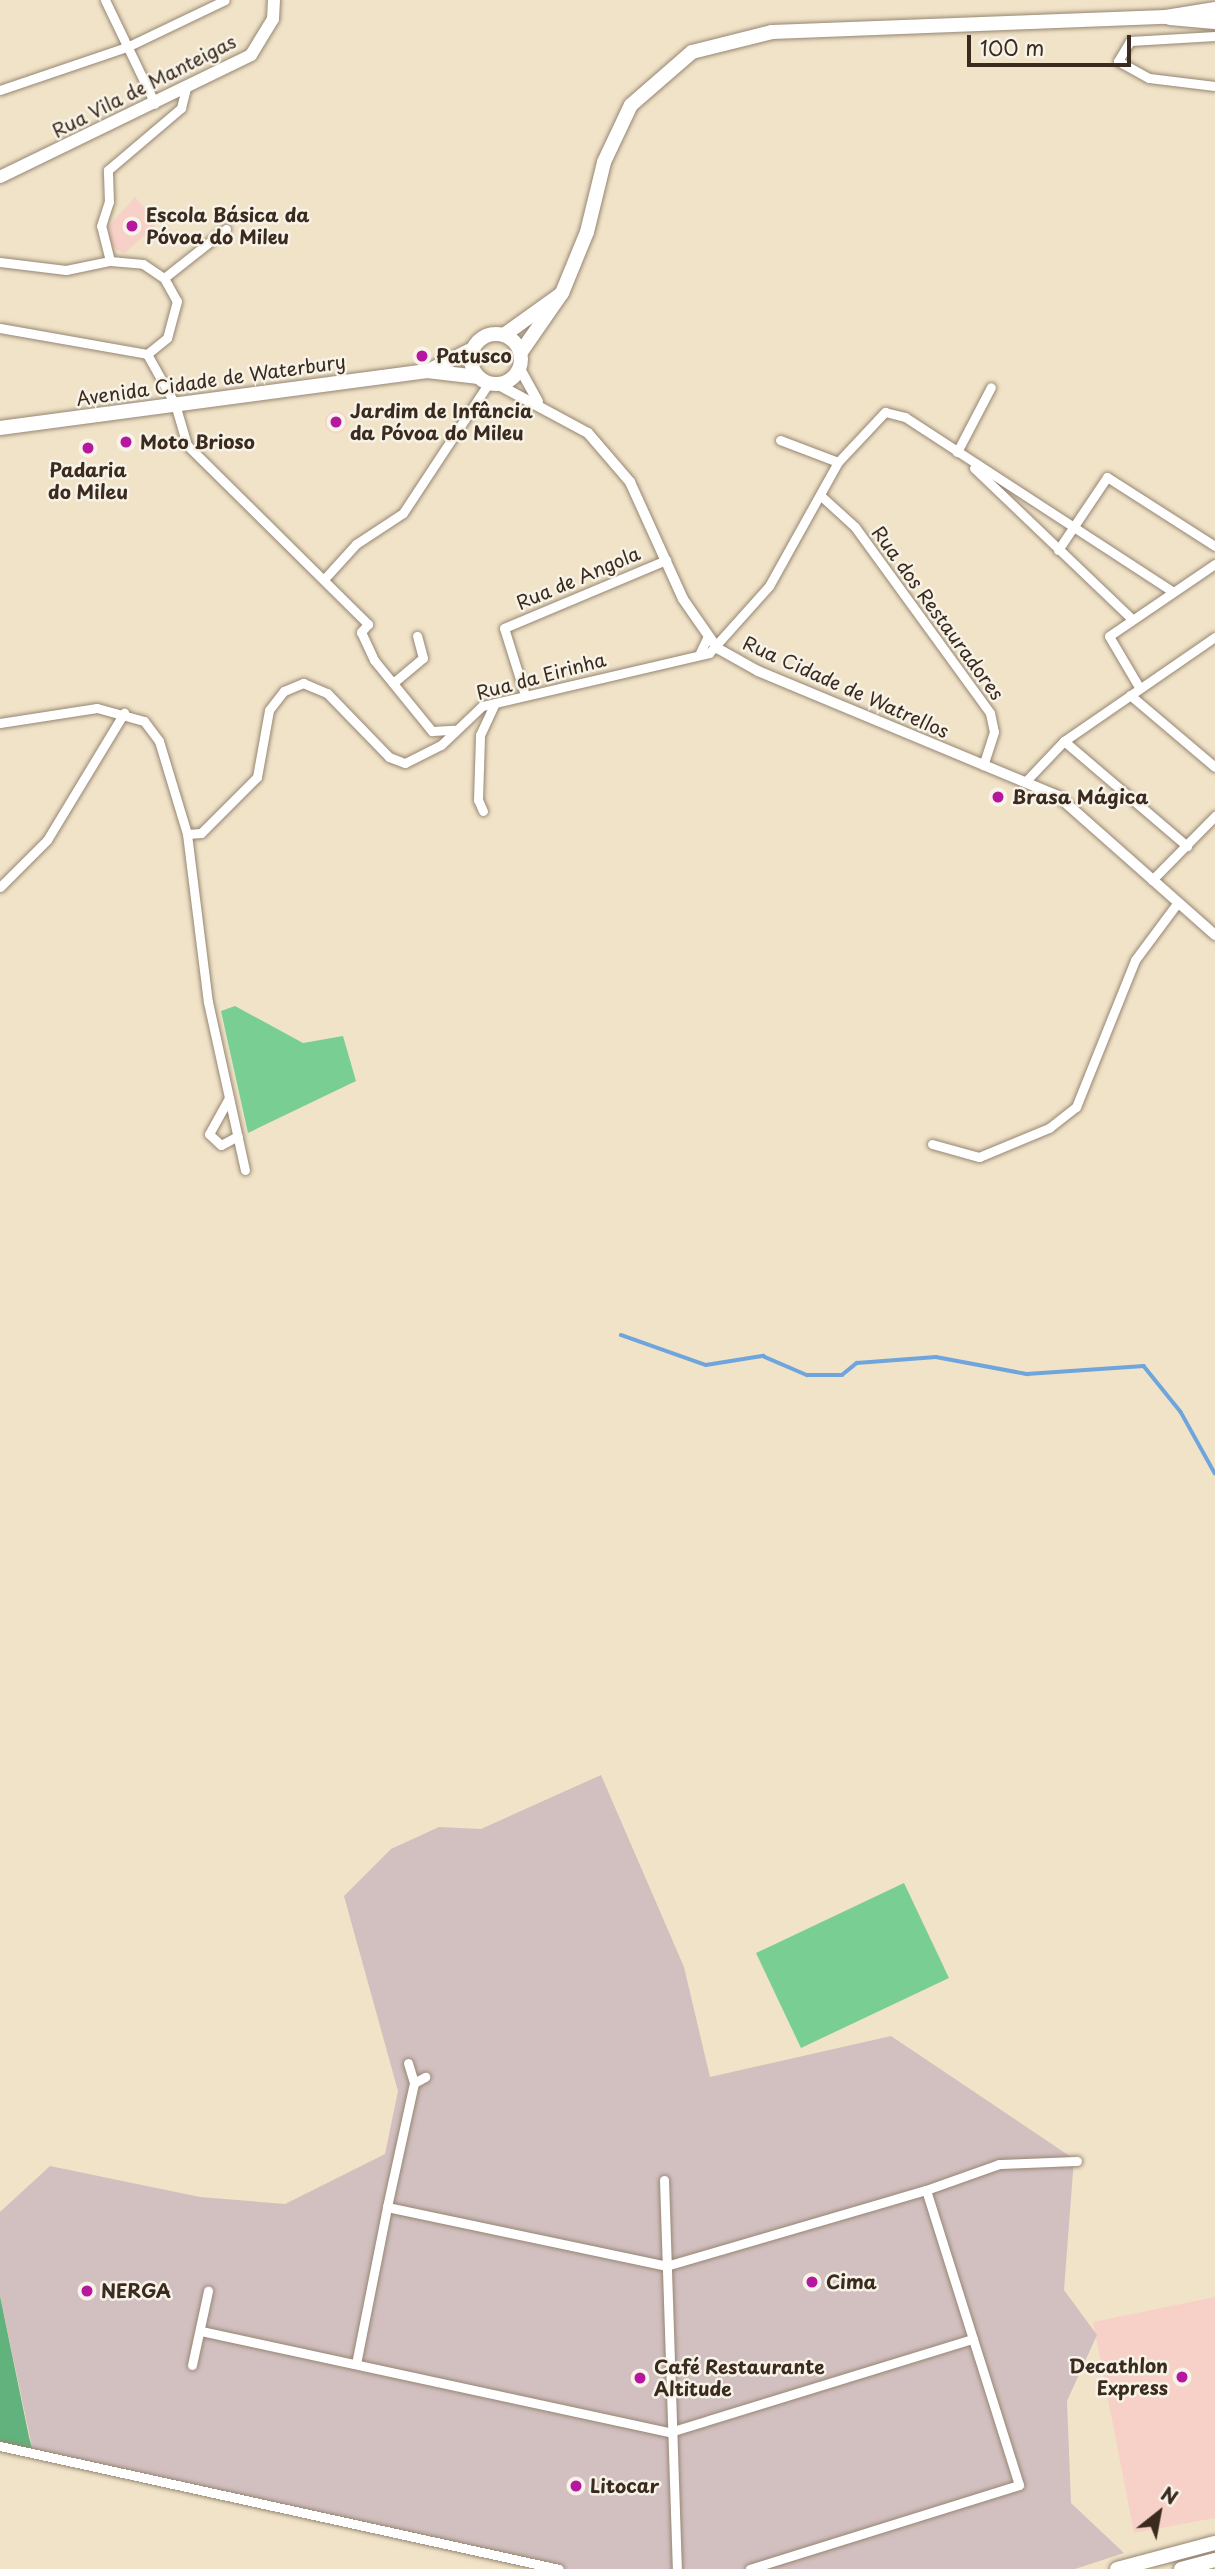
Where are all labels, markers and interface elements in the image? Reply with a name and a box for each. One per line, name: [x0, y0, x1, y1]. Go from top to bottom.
scale bar: [970, 21, 1134, 65]
street label: Rua Vila de Manteigas: [47, 29, 241, 143]
text: 100 m: [980, 31, 1044, 63]
place label: Escola Básica da Póvoa do Mileu: [146, 204, 309, 248]
marker: Escola Básica da Póvoa do Mileu: [124, 218, 140, 234]
place label: Patusco: [436, 345, 512, 367]
marker: Patusco: [414, 348, 430, 364]
street label: Avenida Cidade de Waterbury: [74, 350, 348, 410]
place label: Jardim de Infância da Póvoa do Mileu: [350, 400, 534, 444]
marker: Jardim de Infância da Póvoa do Mileu: [328, 414, 344, 430]
place label: Moto Brioso: [140, 431, 255, 453]
marker: Moto Brioso: [118, 434, 134, 450]
marker: Padaria do Mileu: [80, 440, 96, 456]
place label: Padaria do Mileu: [48, 459, 128, 503]
street label: Rua dos Restauradores: [867, 522, 1009, 704]
street label: Rua de Angola: [511, 541, 645, 615]
street label: Rua Cidade de Watrellos: [738, 631, 954, 743]
street label: Rua da Eirinha: [472, 647, 610, 705]
place label: Brasa Mágica: [1012, 786, 1148, 808]
marker: Brasa Mágica: [990, 789, 1006, 805]
place label: Cima: [826, 2271, 877, 2293]
marker: Cima: [804, 2274, 820, 2290]
place label: NERGA: [101, 2280, 171, 2302]
marker: NERGA: [79, 2283, 95, 2299]
place label: Decathlon Express: [1069, 2355, 1168, 2399]
place label: Café Restaurante Altitude: [654, 2356, 825, 2400]
marker: Decathlon Express: [1174, 2369, 1190, 2385]
marker: Café Restaurante Altitude: [632, 2370, 648, 2386]
place label: Litocar: [590, 2475, 659, 2497]
marker: Litocar: [568, 2478, 584, 2494]
north arrow: [1124, 2478, 1194, 2548]
text: N: [1156, 2479, 1183, 2511]

